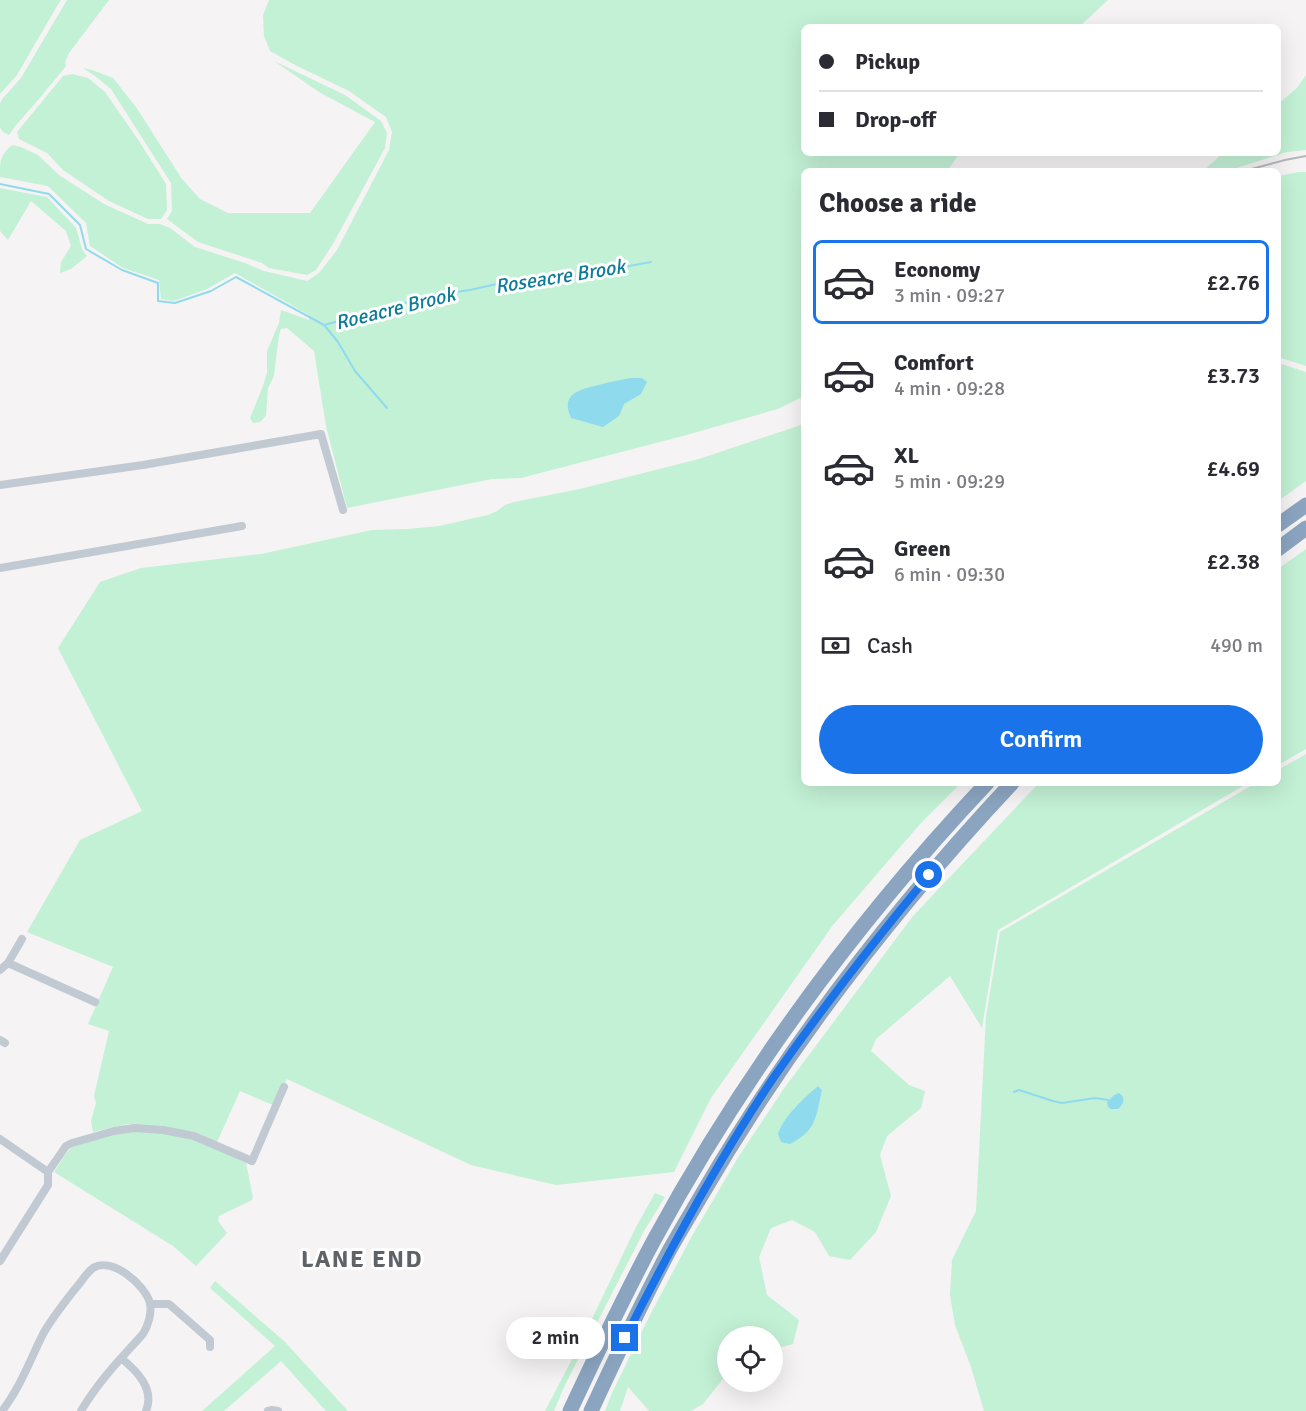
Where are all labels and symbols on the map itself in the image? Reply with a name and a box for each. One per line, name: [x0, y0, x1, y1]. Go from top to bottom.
water label: Roseacre Brook: [493, 254, 629, 299]
water label: Roeacre Brook: [333, 281, 460, 335]
route start: [915, 861, 942, 888]
district label: LANE END: [301, 1244, 423, 1274]
callout: 2 min: [505, 1317, 604, 1359]
route end: [611, 1324, 638, 1351]

